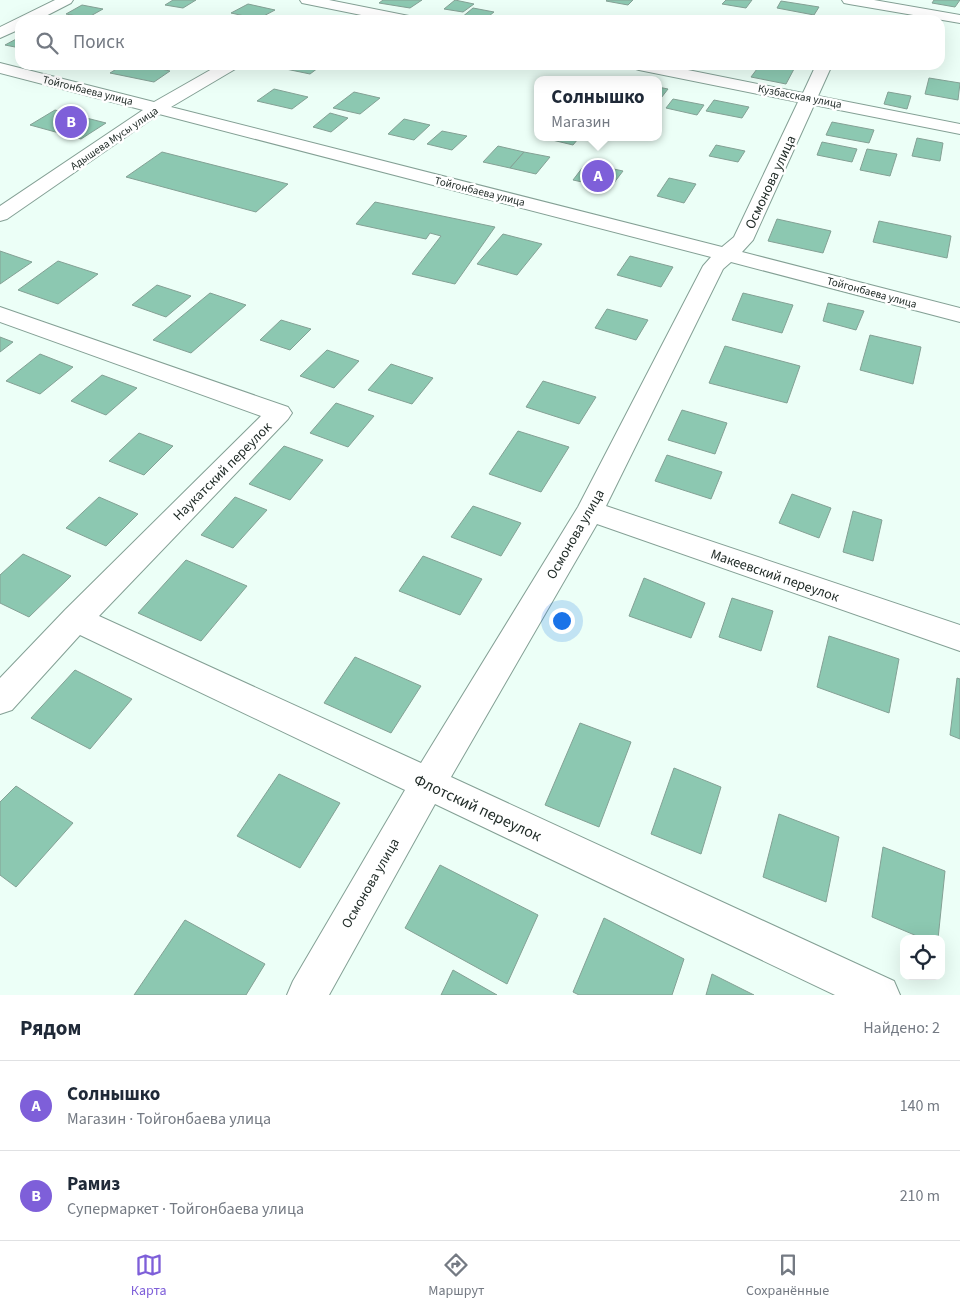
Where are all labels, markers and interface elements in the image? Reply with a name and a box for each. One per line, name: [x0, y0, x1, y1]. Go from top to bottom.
search box: [15, 15, 945, 70]
icon: search: [33, 29, 61, 57]
text: Поиск: [73, 29, 124, 56]
street label: Тойгонбаева улица: [41, 72, 135, 109]
popup: [534, 76, 662, 141]
street label: Кузбасская улица: [757, 81, 843, 112]
text: Солнышко: [551, 84, 645, 111]
pin: B: [55, 103, 87, 141]
street label: Адышева Мусы улица: [67, 103, 161, 173]
text: Магазин: [551, 111, 610, 133]
street label: Осмонова улица: [740, 132, 801, 233]
pin: A: [582, 157, 614, 195]
street label: Тойгонбаева улица: [433, 173, 527, 210]
street label: Тойгонбаева улица: [825, 273, 919, 312]
street label: Наукатский переулок: [169, 418, 277, 526]
street label: Осмонова улица: [542, 486, 610, 583]
street label: Макеевский переулок: [708, 545, 842, 607]
your location: [549, 608, 575, 634]
street label: Флотский переулок: [410, 769, 545, 847]
street label: Осмонова улица: [337, 835, 405, 932]
map controls: [900, 935, 945, 980]
button: locate: [900, 935, 945, 980]
text: Рядом: [20, 1013, 81, 1043]
text: Найдено: 2: [863, 1017, 940, 1039]
text: Солнышко: [67, 1081, 160, 1108]
text: A: [31, 1095, 41, 1117]
text: 140 m: [900, 1095, 940, 1117]
text: Магазин · Тойгонбаева улица: [67, 1108, 271, 1130]
text: Рамиз: [67, 1171, 120, 1198]
text: B: [31, 1185, 41, 1207]
text: 210 m: [900, 1185, 940, 1207]
text: Супермаркет · Тойгонбаева улица: [67, 1198, 304, 1220]
tab: Карта: [131, 1251, 167, 1301]
tab: Маршрут: [428, 1251, 484, 1301]
tab: Сохранённые: [746, 1251, 829, 1301]

